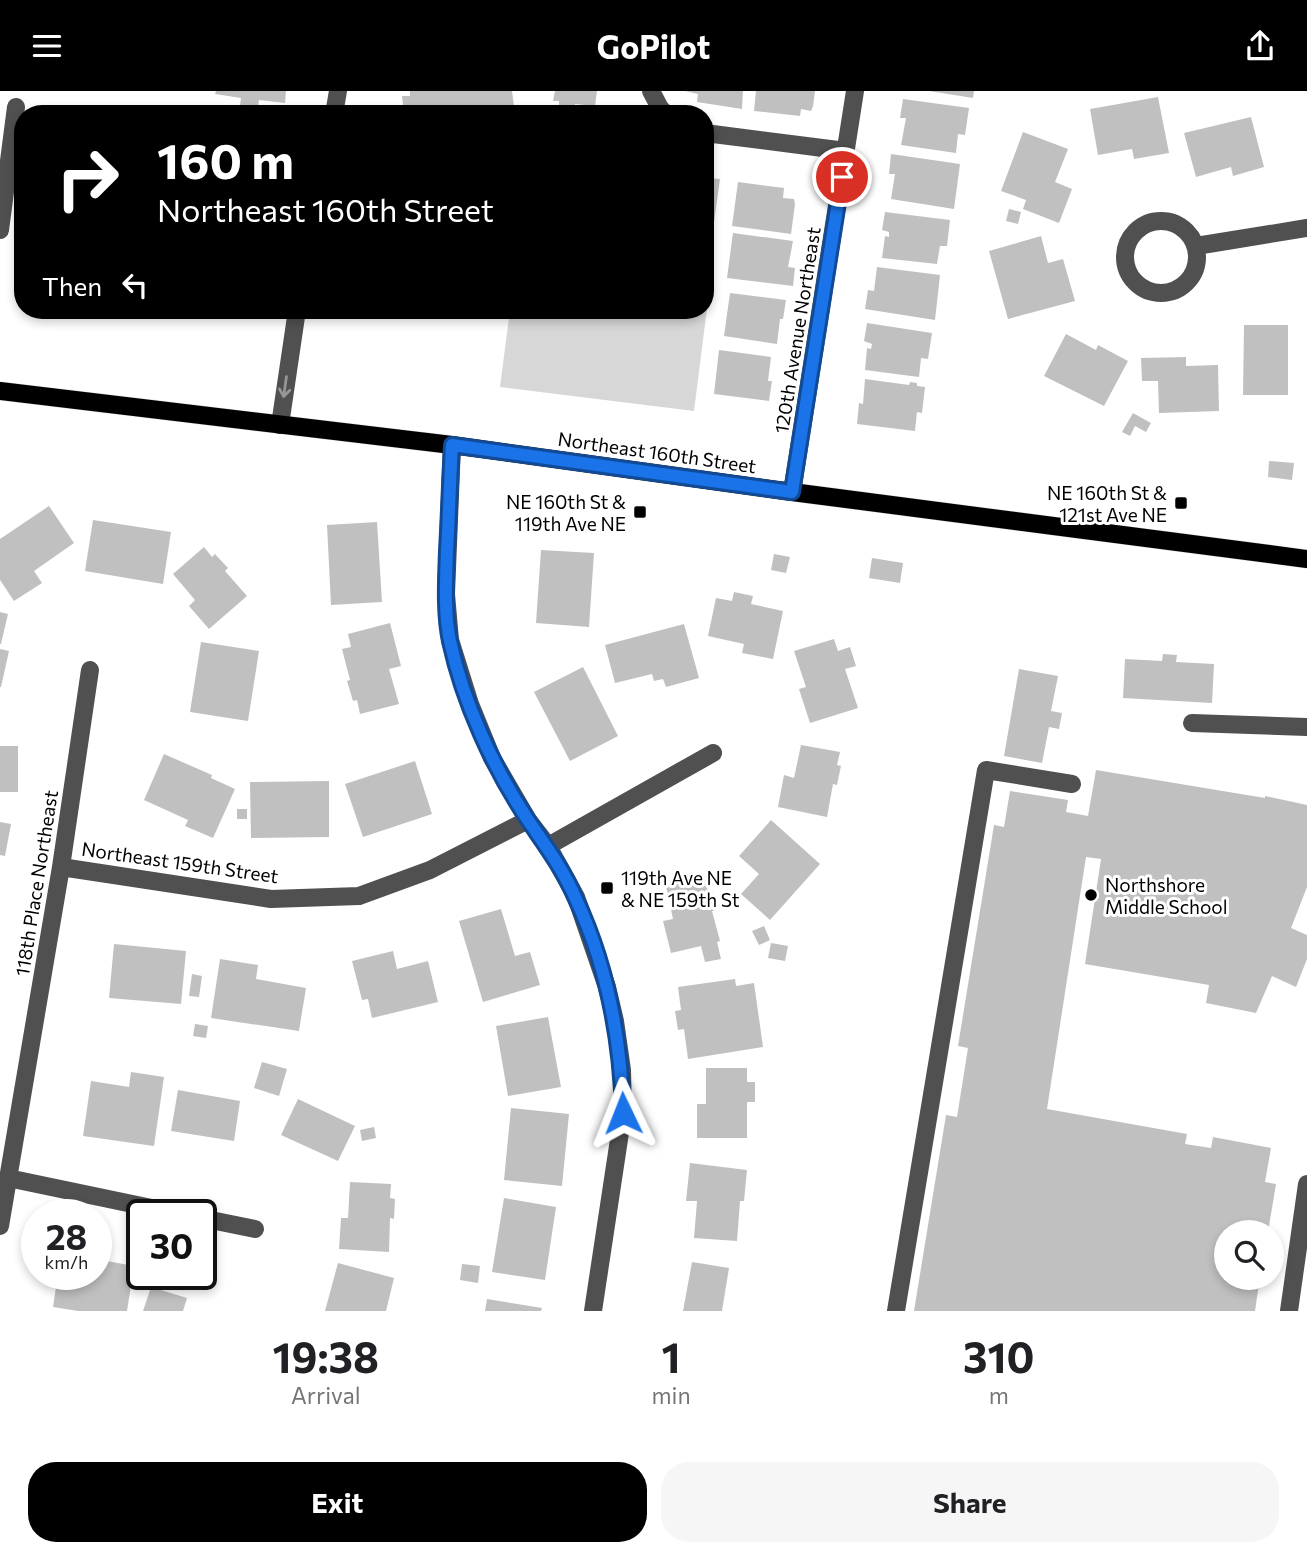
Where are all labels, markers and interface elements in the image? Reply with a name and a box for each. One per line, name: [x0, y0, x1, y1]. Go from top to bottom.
text: GoPilot: [597, 26, 710, 66]
icon: menu: [28, 27, 66, 65]
icon: share: [1241, 27, 1279, 65]
text: 160 m: [157, 129, 294, 189]
icon: right: [42, 133, 133, 224]
pin: [812, 147, 872, 207]
icon: arrive: [823, 158, 861, 196]
text: Northeast 160th Street: [157, 189, 494, 229]
street label: 120th Avenue Northeast: [769, 225, 825, 435]
icon: left: [116, 266, 154, 304]
text: Then: [42, 270, 102, 301]
one-way arrow: [279, 375, 292, 398]
street label: Northeast 160th Street: [556, 427, 758, 477]
place label: NE 160th St & 121st Ave NE: [1047, 481, 1167, 526]
place label: NE 160th St & 119th Ave NE: [506, 490, 626, 535]
marker: NE 160th St & 121st Ave NE: [1173, 495, 1189, 511]
marker: NE 160th St & 119th Ave NE: [632, 504, 648, 520]
street label: 118th Place Northeast: [10, 788, 62, 978]
street label: Northeast 159th Street: [80, 837, 280, 887]
place label: 119th Ave NE & NE 159th St: [621, 866, 740, 911]
place label: Northshore Middle School: [1105, 873, 1227, 918]
marker: 119th Ave NE & NE 159th St: [599, 880, 615, 896]
marker: Northshore Middle School: [1083, 887, 1099, 903]
position arrow: [586, 1076, 660, 1150]
speed limit sign: 30: [126, 1199, 217, 1290]
text: 28: [46, 1214, 87, 1257]
map controls: [1214, 1220, 1284, 1290]
button: search: [1214, 1220, 1284, 1290]
text: km/h: [45, 1251, 88, 1273]
text: 19:38: [272, 1330, 379, 1382]
text: 1: [662, 1330, 681, 1382]
text: 310: [963, 1330, 1035, 1382]
text: Arrival: [291, 1381, 361, 1409]
text: min: [651, 1381, 691, 1409]
text: m: [989, 1381, 1009, 1409]
button: Exit: [28, 1462, 647, 1542]
button: Share: [661, 1462, 1279, 1542]

